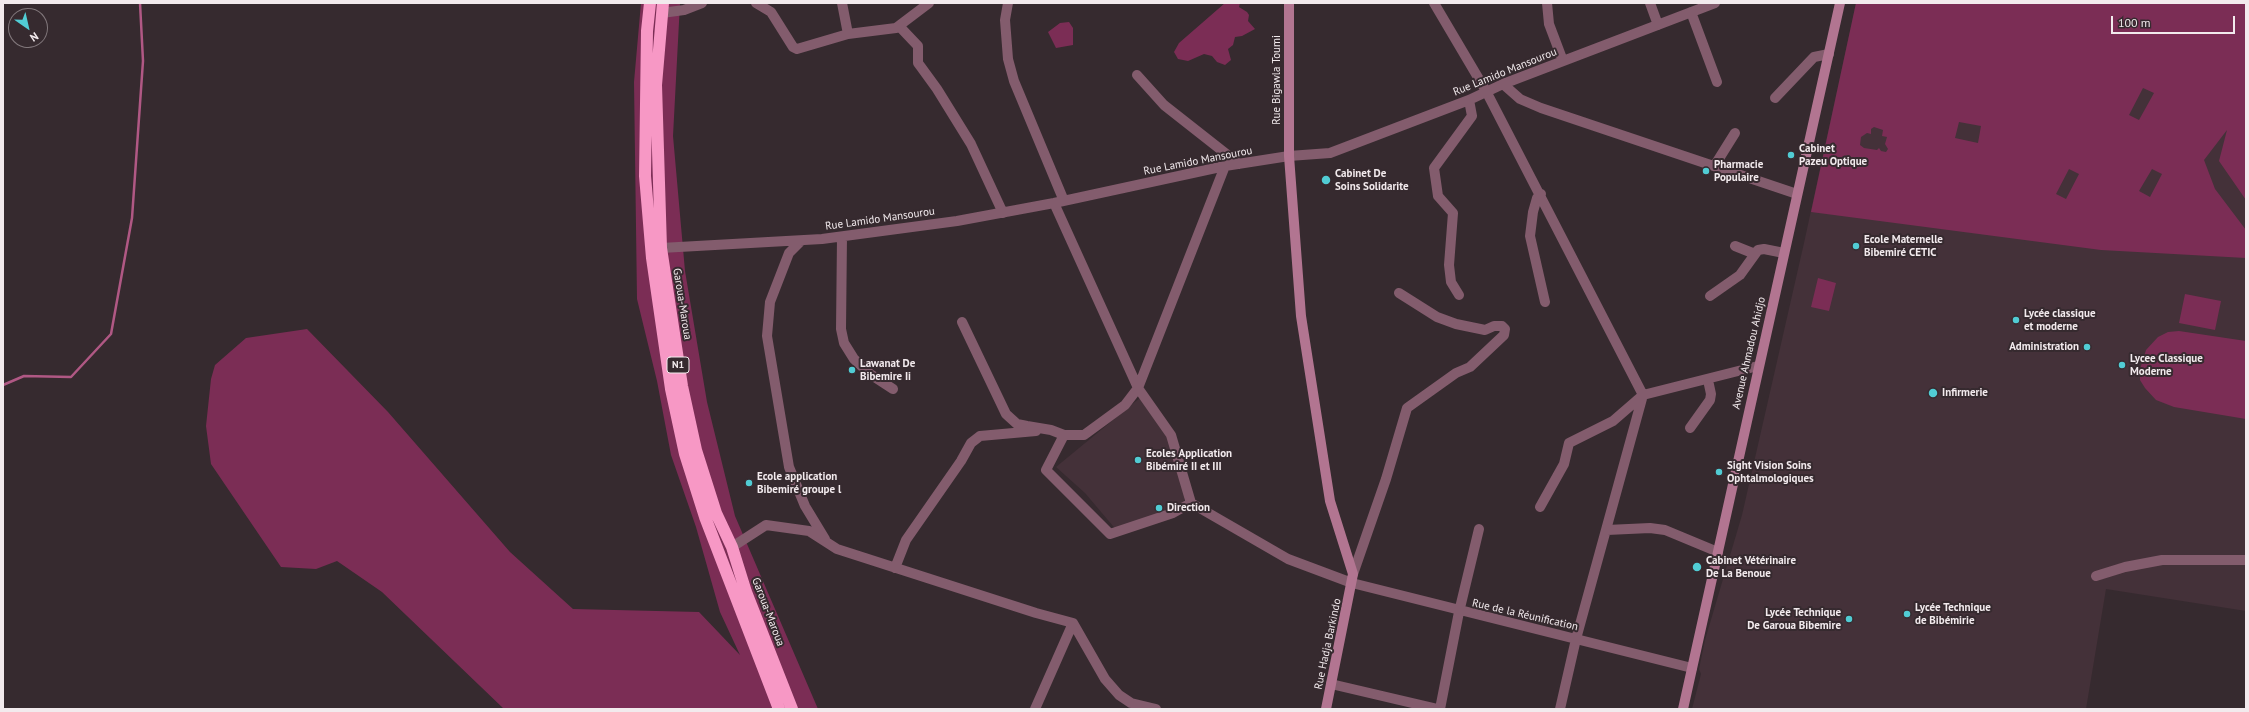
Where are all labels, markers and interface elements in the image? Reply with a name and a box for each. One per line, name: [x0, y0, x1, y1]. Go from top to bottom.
north arrow: [8, 8, 48, 48]
scale bar: [2113, 8, 2237, 34]
text: 100 m: [2118, 15, 2151, 30]
text: N: [27, 29, 41, 45]
street label: Rue Bigawla Toumi: [1270, 35, 1284, 125]
street label: Rue Lamido Mansourou: [1451, 45, 1559, 99]
place label: Cabinet Pazeu Optique: [1799, 142, 1867, 168]
street label: Rue Lamido Mansourou: [1142, 144, 1254, 178]
marker: Cabinet Pazeu Optique: [1786, 150, 1796, 160]
place label: Pharmacie Populaire: [1714, 158, 1763, 184]
marker: Pharmacie Populaire: [1701, 166, 1711, 176]
place label: Cabinet De Soins Solidarite: [1335, 167, 1409, 193]
marker: Cabinet De Soins Solidarite: [1320, 174, 1332, 186]
street label: Rue Lamido Mansourou: [824, 205, 936, 233]
place label: Ecole Maternelle Bibemiré CETIC: [1864, 233, 1943, 259]
marker: Ecole Maternelle Bibemiré CETIC: [1851, 241, 1861, 251]
street label: Garoua-Maroua: [670, 267, 694, 341]
street label: Avenue Ahmadou Ahidjo: [1730, 296, 1768, 410]
place label: Lycée classique et moderne: [2024, 307, 2095, 333]
marker: Lycée classique et moderne: [2011, 315, 2021, 325]
place label: Administration: [2009, 340, 2079, 354]
marker: Administration: [2082, 342, 2092, 352]
place label: Lycee Classique Moderne: [2130, 352, 2203, 378]
road number: N1: [667, 357, 689, 373]
place label: Lawanat De Bibemire Ii: [860, 357, 915, 383]
marker: Lycee Classique Moderne: [2117, 360, 2127, 370]
marker: Lawanat De Bibemire Ii: [847, 365, 857, 375]
place label: Infirmerie: [1942, 386, 1988, 400]
marker: Infirmerie: [1927, 387, 1939, 399]
place label: Ecoles Application Bibémiré II et III: [1146, 447, 1232, 473]
marker: Ecoles Application Bibémiré II et III: [1133, 455, 1143, 465]
place label: Sight Vision Soins Ophtalmologiques: [1727, 459, 1814, 485]
marker: Sight Vision Soins Ophtalmologiques: [1714, 467, 1724, 477]
place label: Ecole application Bibemiré groupe l: [757, 470, 841, 496]
marker: Ecole application Bibemiré groupe l: [744, 478, 754, 488]
place label: Direction: [1167, 501, 1210, 515]
marker: Direction: [1154, 503, 1164, 513]
place label: Cabinet Vétérinaire De La Benoue: [1706, 554, 1796, 580]
marker: Cabinet Vétérinaire De La Benoue: [1691, 561, 1703, 573]
street label: Garoua-Maroua: [749, 576, 787, 648]
street label: Rue de la Réunification: [1471, 596, 1579, 634]
street label: Rue Hadja Barkindo: [1312, 597, 1344, 691]
place label: Lycée Technique de Bibémirie: [1915, 601, 1991, 627]
place label: Lycée Technique De Garoua Bibemire: [1747, 606, 1841, 632]
marker: Lycée Technique de Bibémirie: [1902, 609, 1912, 619]
marker: Lycée Technique De Garoua Bibemire: [1844, 614, 1854, 624]

